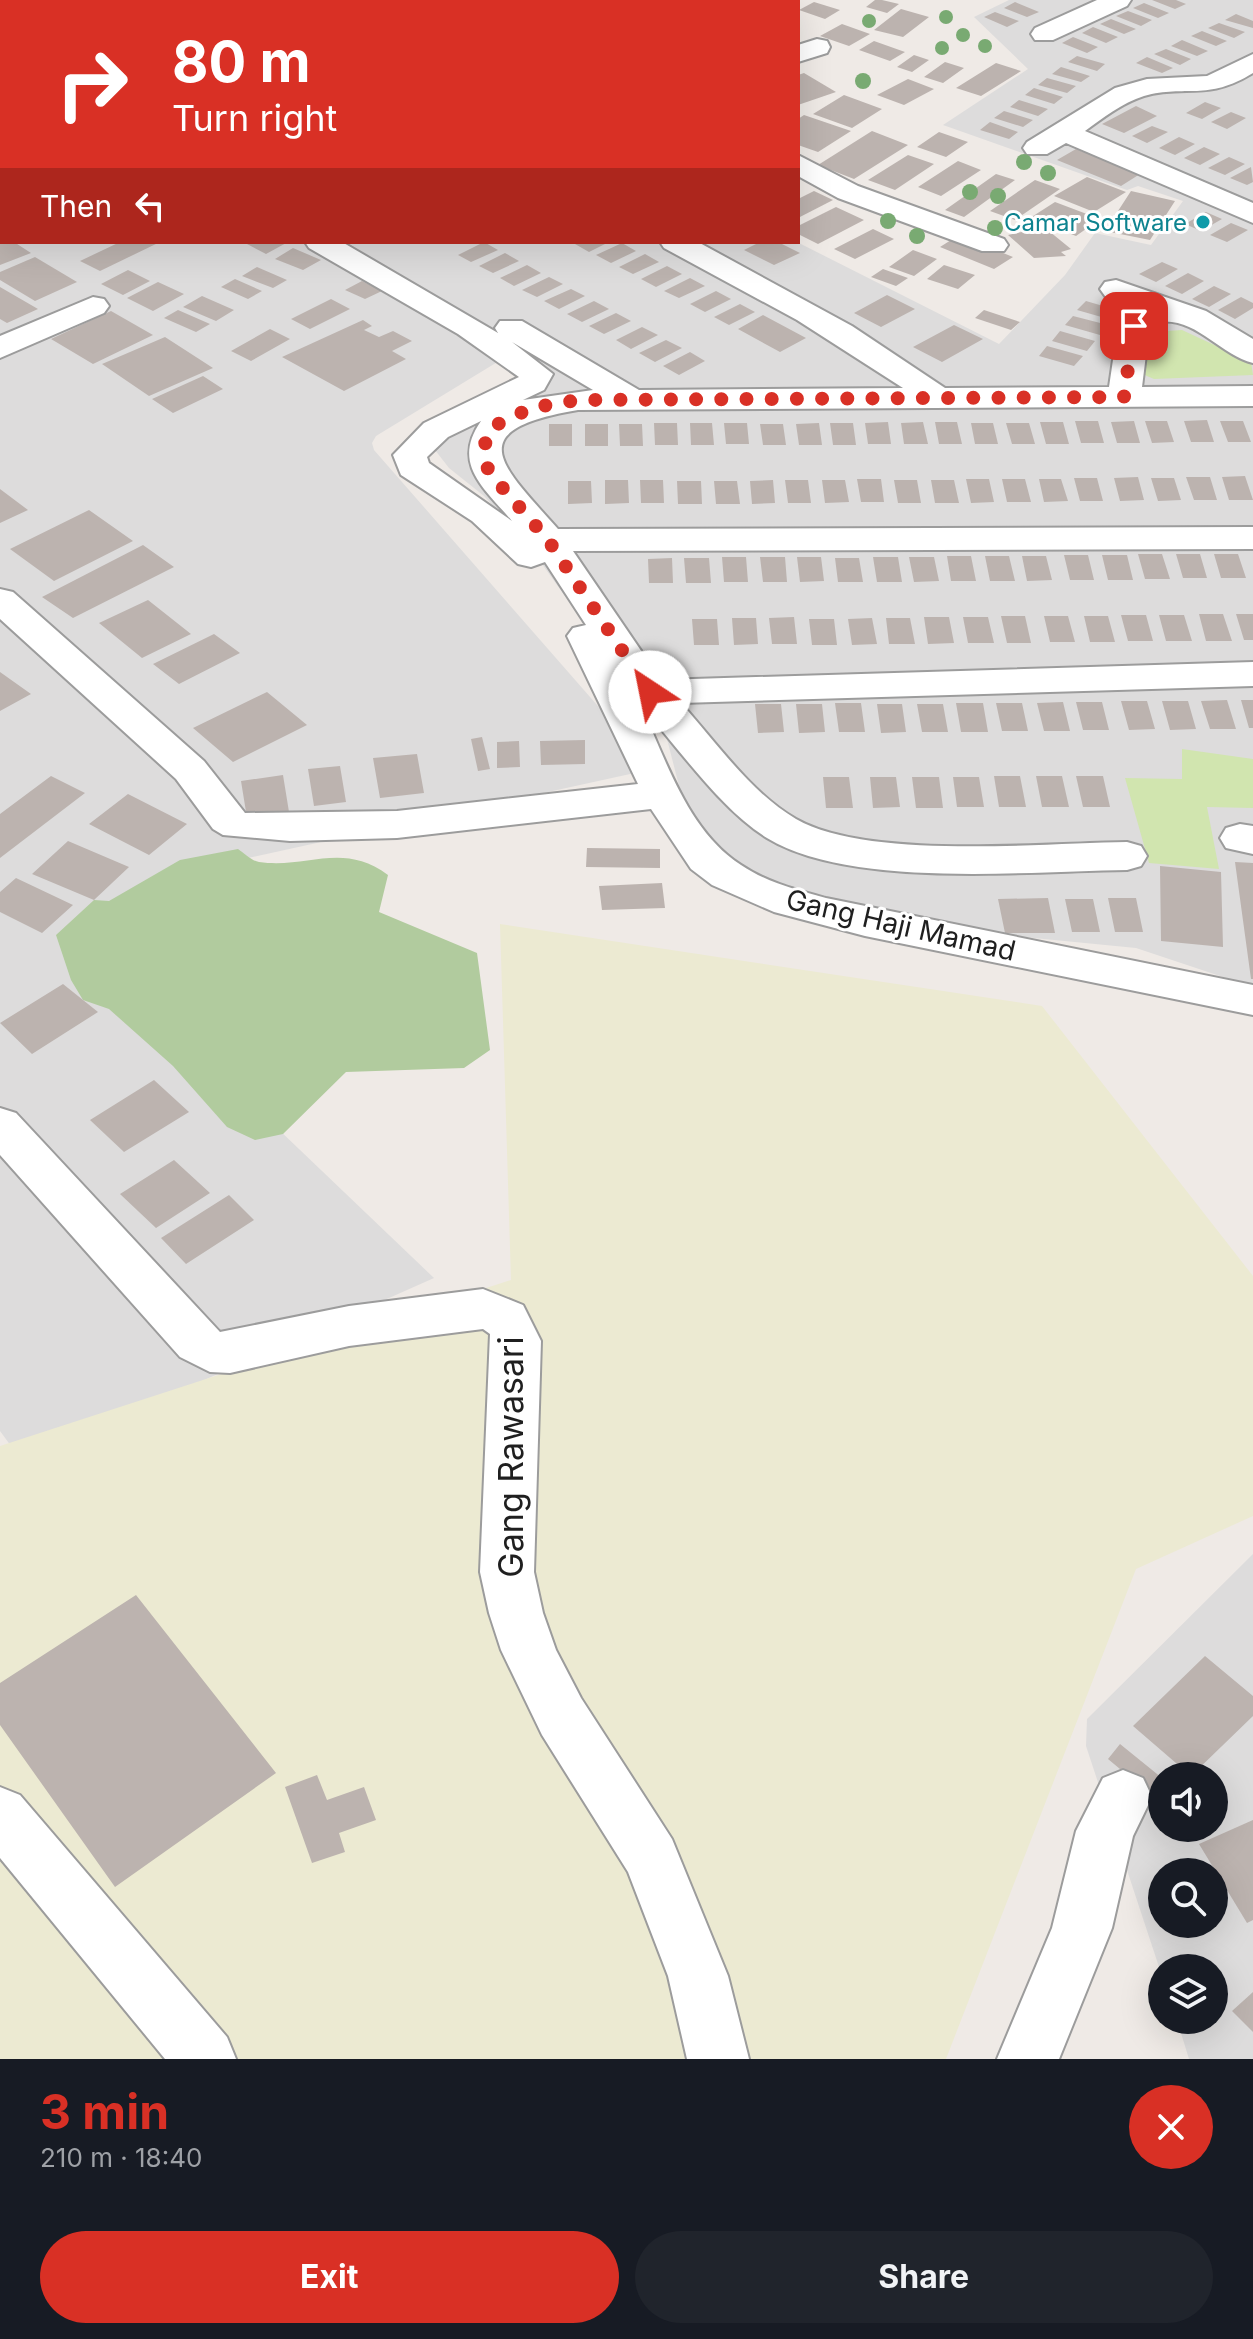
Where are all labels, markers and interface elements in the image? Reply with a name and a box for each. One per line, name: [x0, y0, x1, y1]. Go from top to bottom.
text: 80 m: [172, 28, 311, 96]
icon: right: [40, 32, 144, 136]
text: Turn right: [172, 96, 337, 140]
icon: left: [128, 184, 172, 228]
text: Then: [40, 188, 112, 224]
place label: Camar Software: [1004, 208, 1187, 237]
marker: Camar Software: [1194, 213, 1212, 231]
pin: [1100, 292, 1168, 360]
icon: arrive: [1112, 304, 1156, 348]
position arrow: [608, 650, 692, 734]
street label: Gang Haji Mamad: [783, 882, 1019, 968]
street label: Gang Rawasari: [490, 1336, 531, 1578]
map controls: [1148, 1762, 1228, 2034]
button: sound: [1148, 1762, 1228, 1842]
button: search: [1148, 1858, 1228, 1938]
button: layers: [1148, 1954, 1228, 2034]
text: 3 min: [40, 2082, 169, 2141]
button: close: [1129, 2085, 1213, 2169]
text: 210 m · 18:40: [40, 2142, 202, 2173]
button: Exit: [40, 2231, 619, 2323]
button: Share: [635, 2231, 1213, 2323]

